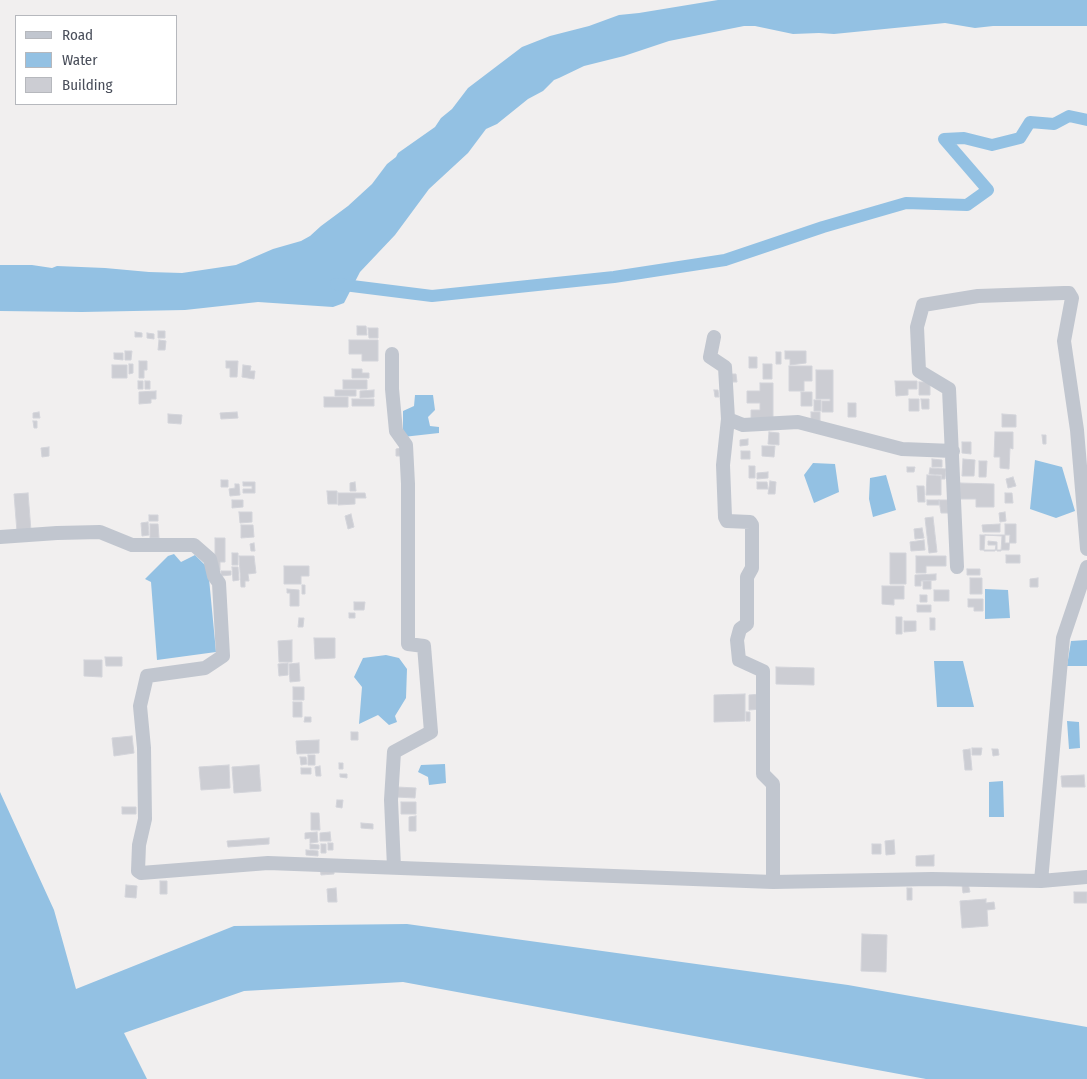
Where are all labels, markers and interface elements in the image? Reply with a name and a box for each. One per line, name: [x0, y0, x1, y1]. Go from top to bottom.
legend: [15, 15, 178, 105]
text: Road: [62, 26, 93, 44]
text: Water: [62, 51, 97, 69]
text: Building: [62, 76, 113, 94]

